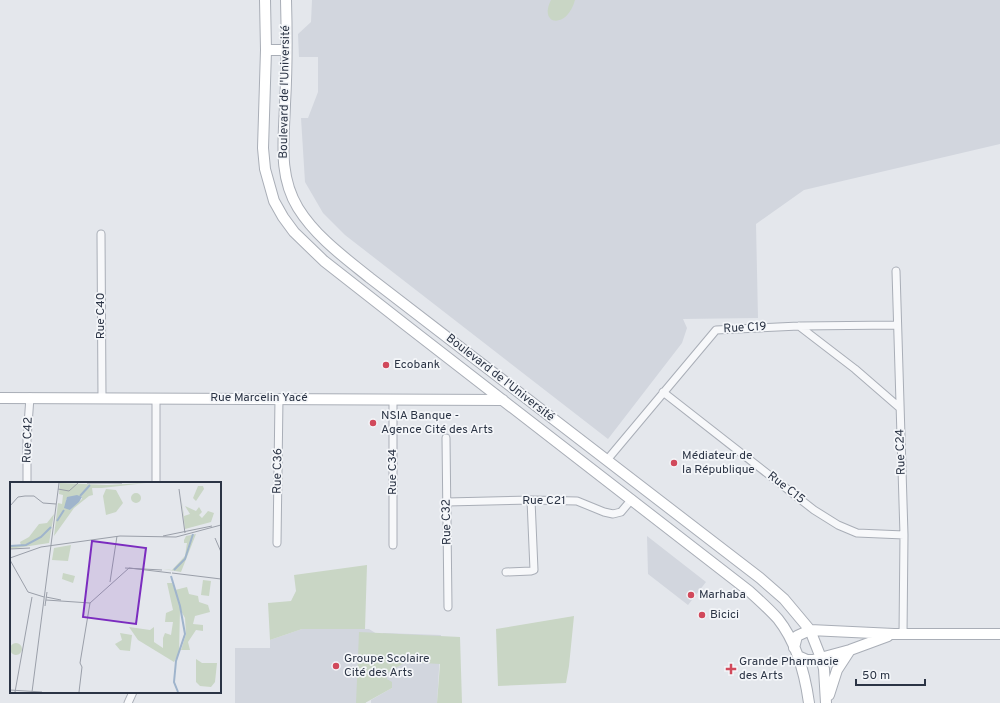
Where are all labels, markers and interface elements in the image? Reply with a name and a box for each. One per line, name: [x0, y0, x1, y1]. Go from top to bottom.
street label: Boulevard de l'Université: [276, 25, 294, 159]
street label: Rue C40: [93, 293, 109, 339]
street label: Rue C19: [723, 319, 767, 337]
street label: Boulevard de l'Université: [442, 331, 558, 425]
place label: Ecobank: [394, 357, 440, 373]
marker: Ecobank: [381, 360, 391, 370]
street label: Rue Marcelin Yacé: [210, 390, 308, 406]
place label: NSIA Banque - Agence Cité des Arts: [381, 408, 493, 438]
street label: Rue C42: [19, 417, 37, 463]
marker: NSIA Banque - Agence Cité des Arts: [368, 418, 378, 428]
street label: Rue C24: [892, 429, 910, 475]
street label: Rue C36: [270, 448, 286, 494]
place label: Médiateur de la République: [682, 448, 755, 478]
street label: Rue C34: [385, 449, 401, 495]
marker: Médiateur de la République: [669, 458, 679, 468]
street label: Rue C15: [764, 468, 808, 508]
inset map: [10, 482, 221, 693]
street label: Rue C21: [522, 493, 566, 509]
street label: Rue C32: [439, 499, 455, 545]
place label: Marhaba: [699, 587, 746, 603]
marker: Marhaba: [686, 590, 696, 600]
place label: Bicici: [710, 607, 739, 623]
marker: Bicici: [697, 610, 707, 620]
place label: Groupe Scolaire Cité des Arts: [344, 651, 430, 681]
place label: Grande Pharmacie des Arts: [739, 654, 839, 684]
marker: Groupe Scolaire Cité des Arts: [331, 661, 341, 671]
scale bar: [856, 661, 925, 687]
marker: Grande Pharmacie des Arts: [726, 664, 736, 674]
text: 50 m: [862, 668, 890, 684]

